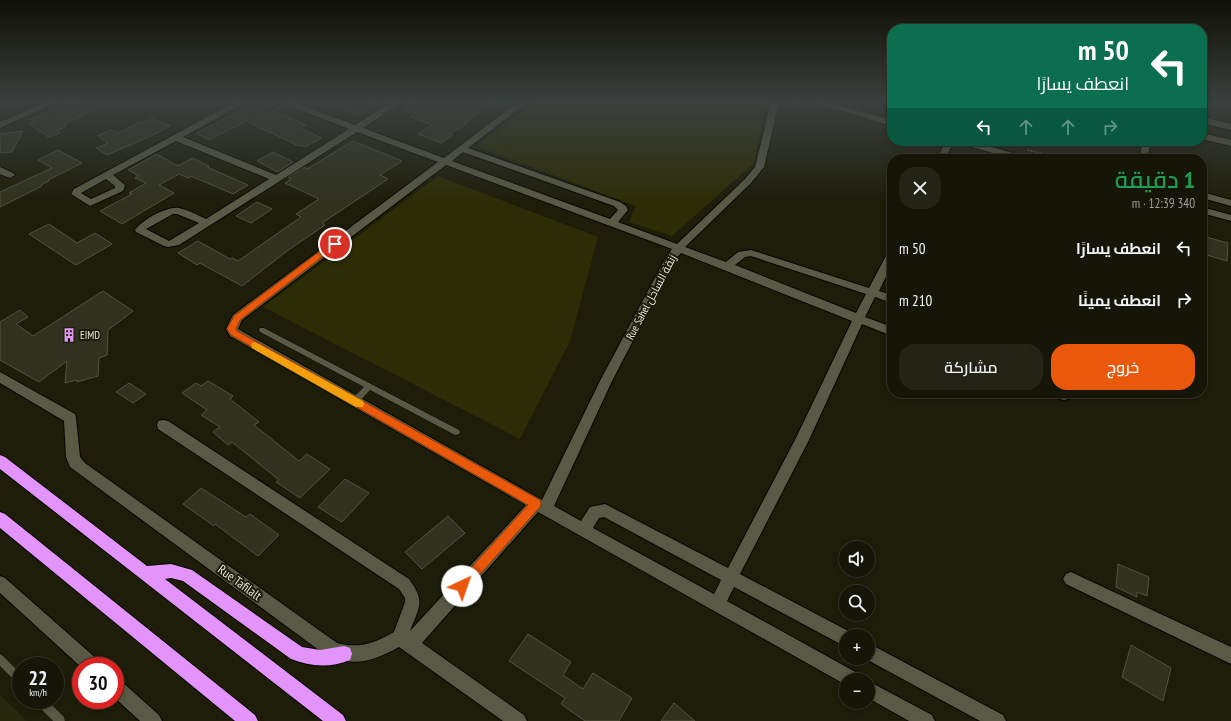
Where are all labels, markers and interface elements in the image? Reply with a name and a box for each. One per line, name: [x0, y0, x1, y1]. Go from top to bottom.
text: 50 m: [1078, 31, 1129, 68]
icon: left: [1143, 40, 1195, 92]
text: انعطف يسارًا: [1036, 72, 1129, 95]
icon: left: [973, 116, 995, 138]
icon: ahead: [1015, 116, 1037, 138]
icon: ahead: [1057, 116, 1079, 138]
icon: right: [1099, 116, 1121, 138]
text: 1 دقيقة: [1115, 164, 1195, 195]
button: close: [899, 167, 941, 209]
text: 340 m · 12:39: [1132, 195, 1195, 212]
pin: [318, 227, 352, 261]
icon: arrive: [324, 233, 346, 255]
icon: left: [1173, 237, 1195, 259]
text: 50 m: [899, 239, 925, 258]
text: انعطف يسارًا: [1076, 239, 1161, 258]
street label: Rue Sahel زنقة الساحل: [623, 252, 679, 342]
icon: right: [1173, 289, 1195, 311]
text: 210 m: [899, 291, 932, 310]
text: انعطف يمينًا: [1078, 291, 1161, 310]
building icon: EIMD: [61, 327, 77, 343]
place label: EIMD: [80, 328, 100, 342]
button: مشاركة: [899, 344, 1043, 390]
button: خروج: [1051, 344, 1195, 390]
map controls: [839, 541, 875, 709]
button: sound: [839, 541, 875, 577]
street label: Rue Tafilalt: [214, 561, 265, 604]
position arrow: [441, 565, 483, 607]
button: search: [839, 585, 875, 621]
button: +: [839, 629, 875, 665]
speed limit sign: 30: [72, 657, 124, 709]
text: 22: [28, 665, 48, 691]
button: −: [839, 673, 875, 709]
text: km/h: [29, 686, 47, 699]

